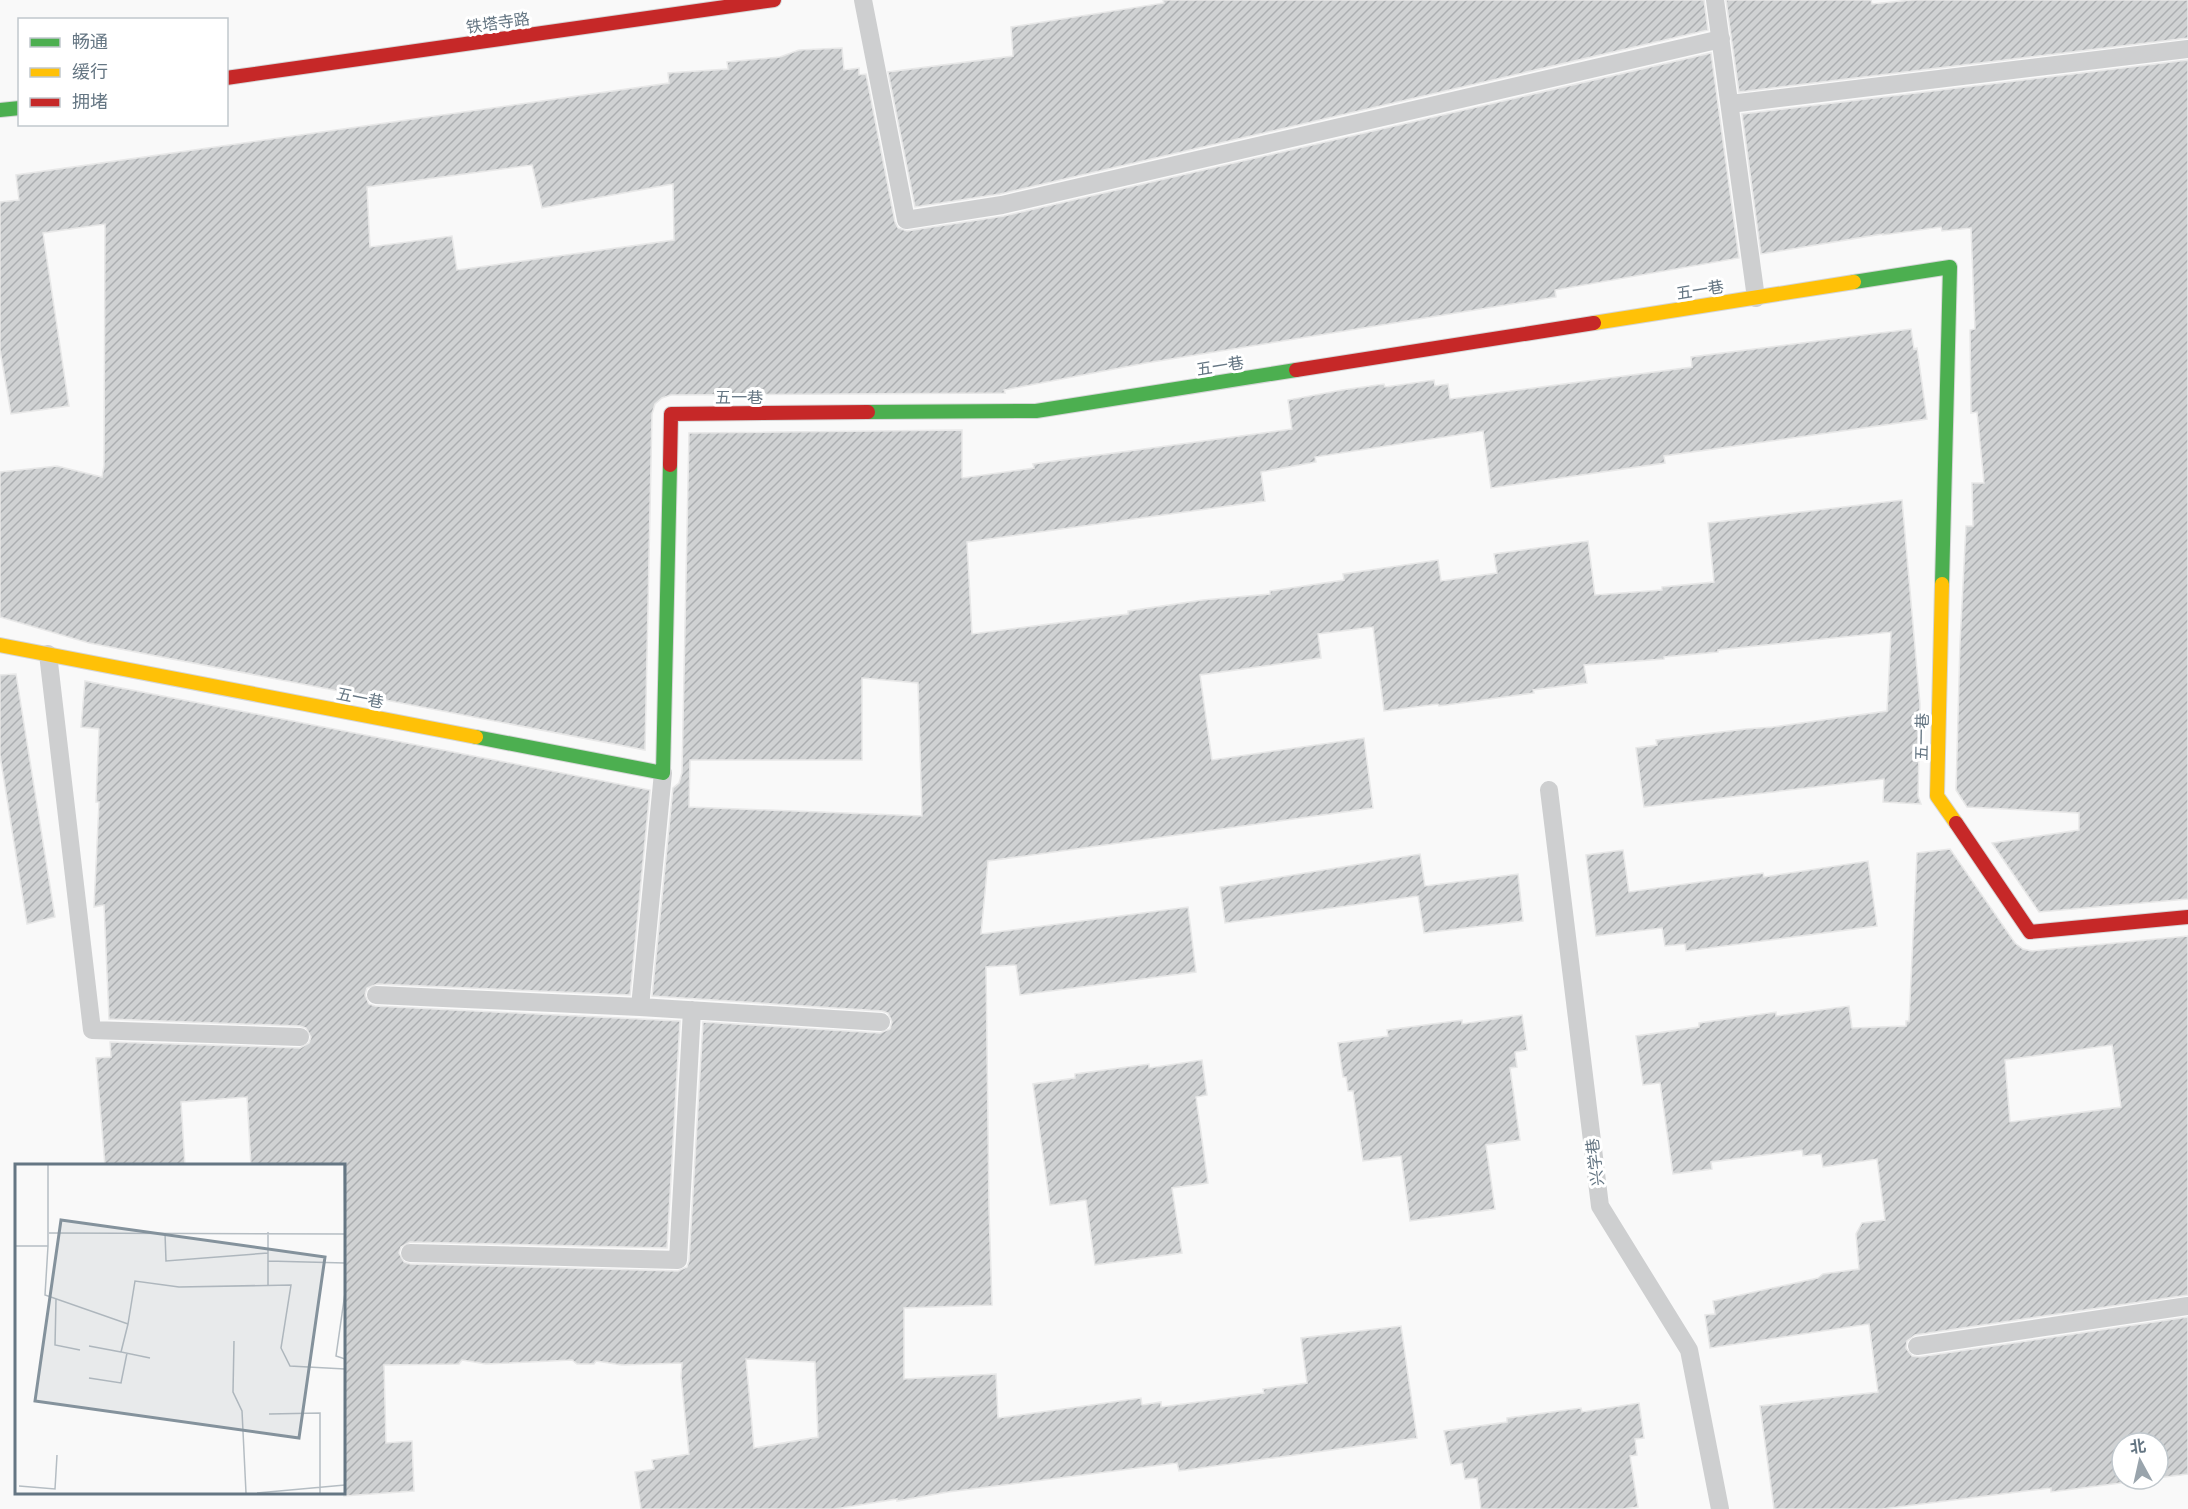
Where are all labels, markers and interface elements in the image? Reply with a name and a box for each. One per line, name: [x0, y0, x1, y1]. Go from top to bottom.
street label: 铁塔寺路: [465, 8, 531, 38]
legend: [18, 18, 228, 126]
text: 畅通: [72, 30, 108, 54]
text: 缓行: [72, 60, 108, 84]
text: 拥堵: [72, 90, 108, 114]
street label: 五一巷: [1675, 276, 1725, 304]
street label: 五一巷: [1195, 352, 1245, 380]
street label: 五一巷: [715, 387, 763, 408]
street label: 五一巷: [334, 683, 386, 713]
street label: 五一巷: [1911, 713, 1933, 761]
street label: 兴学巷: [1582, 1137, 1608, 1187]
inset map: [15, 1164, 345, 1494]
north arrow: [2110, 1431, 2170, 1491]
text: 北: [2129, 1435, 2147, 1458]

